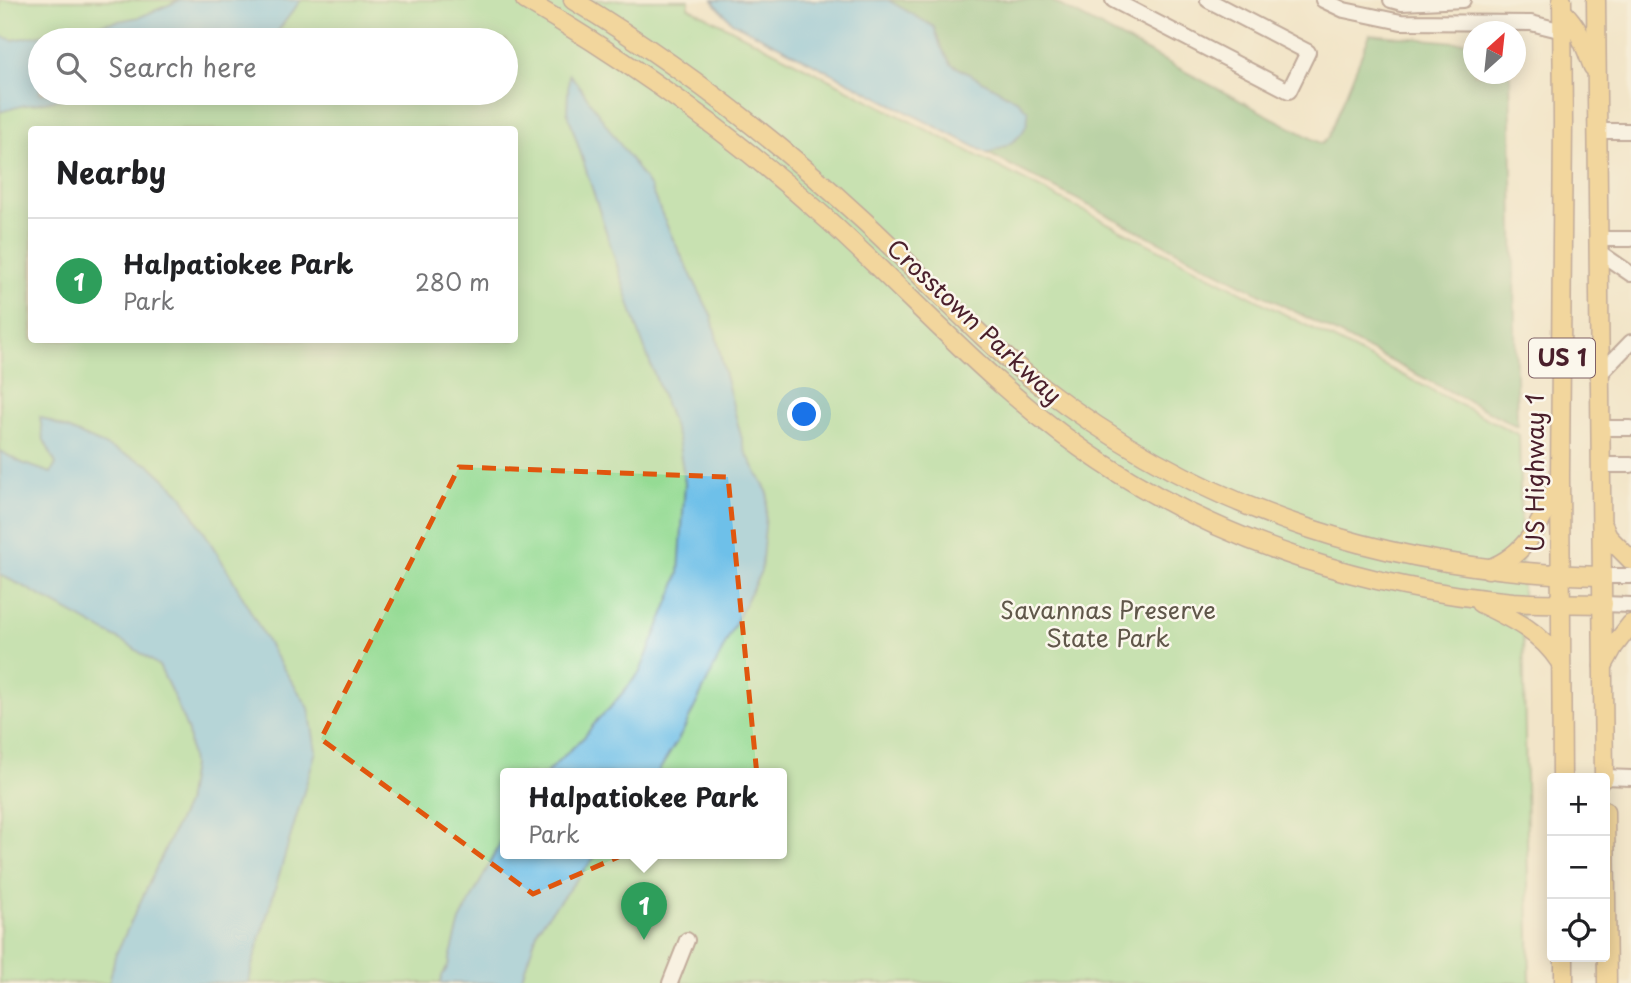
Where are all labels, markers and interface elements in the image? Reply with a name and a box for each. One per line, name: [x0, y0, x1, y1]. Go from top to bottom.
north arrow: [1463, 21, 1526, 84]
search box: [28, 28, 518, 105]
text: Search here: [108, 47, 257, 86]
icon: search: [52, 48, 90, 86]
text: Nearby: [56, 149, 166, 194]
street label: Crosstown Parkway: [880, 230, 1071, 412]
text: Halpatiokee Park: [123, 244, 353, 283]
text: 1: [74, 264, 85, 299]
text: 280 m: [415, 264, 490, 299]
text: Park: [123, 283, 174, 318]
road number: US 1: [1529, 338, 1595, 378]
street label: US Highway 1: [1516, 394, 1552, 552]
your location: [787, 397, 821, 431]
park label: Savannas Preserve State Park: [1000, 591, 1216, 655]
popup: [500, 768, 787, 859]
map controls: [1547, 773, 1610, 962]
button: +: [1547, 773, 1610, 836]
text: Halpatiokee Park: [528, 777, 759, 816]
text: Park: [528, 816, 580, 851]
button: −: [1547, 836, 1610, 899]
pin: 1: [621, 882, 667, 940]
button: locate: [1547, 899, 1610, 962]

